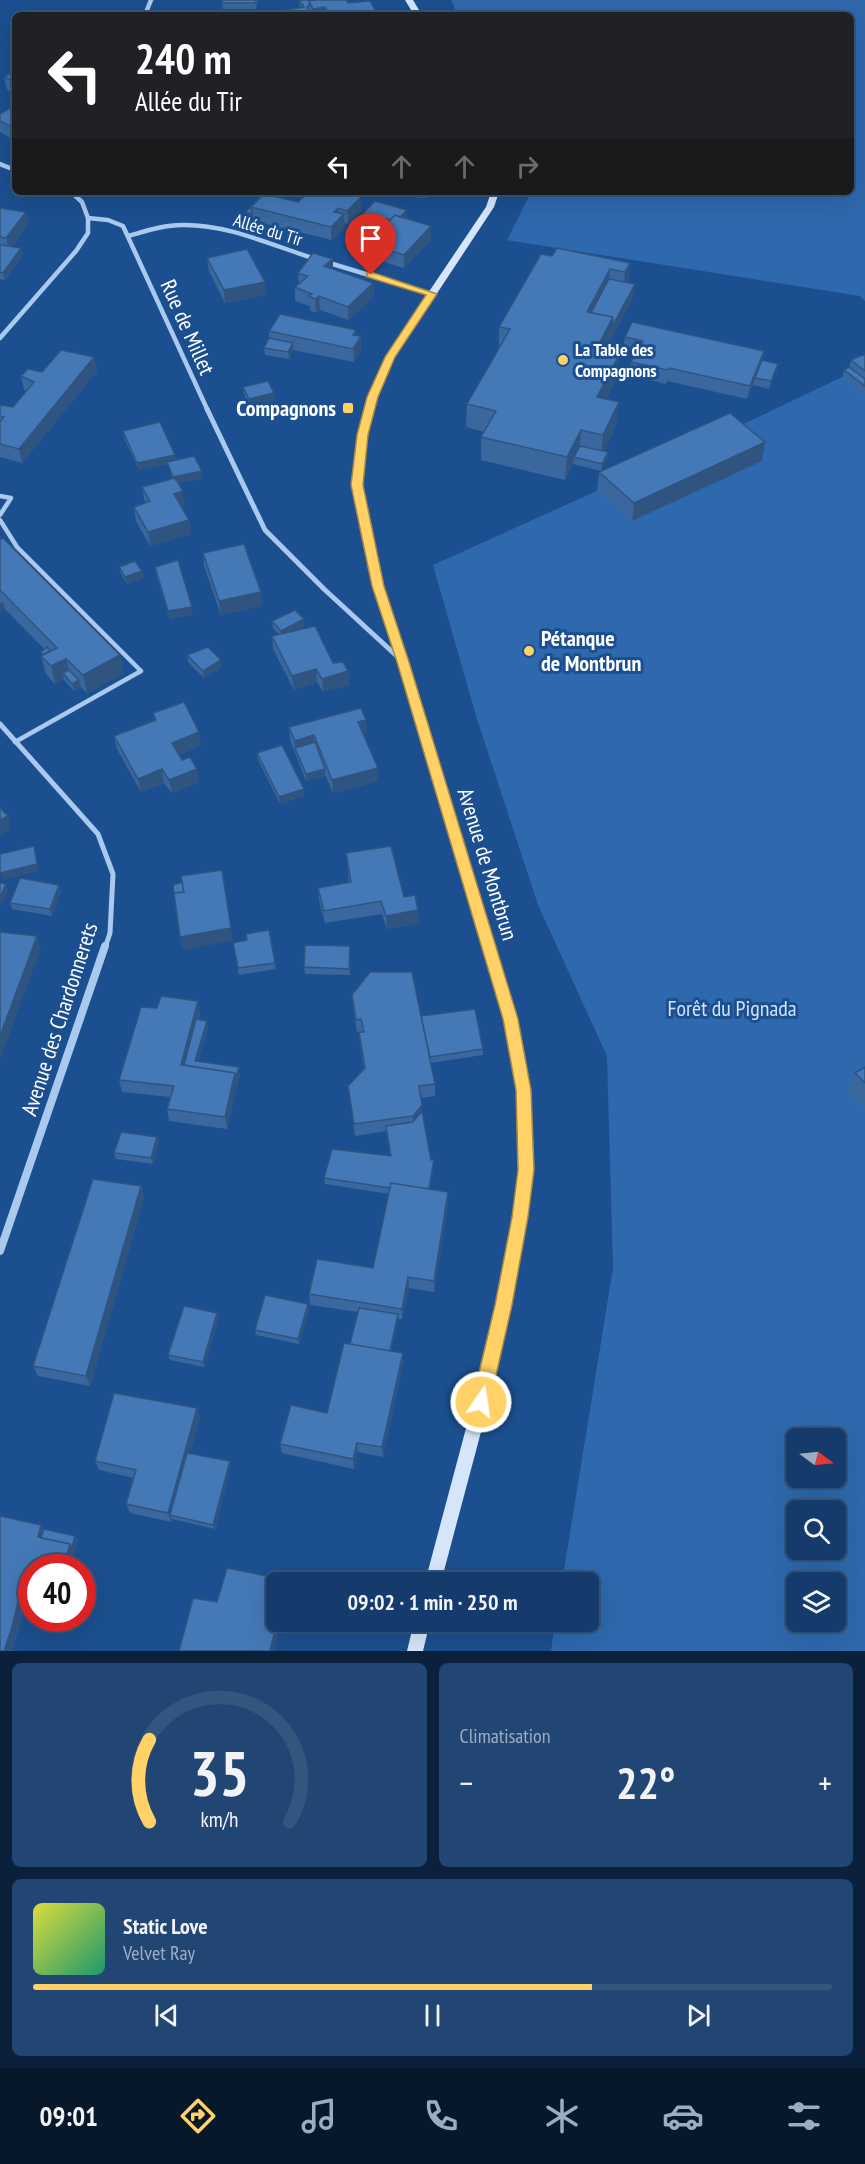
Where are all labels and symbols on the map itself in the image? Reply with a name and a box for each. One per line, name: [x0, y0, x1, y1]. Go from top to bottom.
street label: Allée du Tir: [231, 208, 306, 251]
pin: [345, 213, 396, 275]
street label: Rue de Millet: [155, 275, 221, 379]
place label: La Table des Compagnons: [575, 338, 657, 382]
marker: La Table des Compagnons: [556, 353, 570, 367]
place label: Compagnons: [236, 394, 336, 422]
marker: Compagnons: [341, 401, 355, 415]
place label: Pétanque de Montbrun: [541, 624, 641, 677]
marker: Pétanque de Montbrun: [522, 644, 536, 658]
street label: Avenue de Montbrun: [452, 785, 524, 943]
street label: Avenue des Chardonnerets: [15, 919, 103, 1119]
park label: Forêt du Pignada: [667, 994, 797, 1022]
position arrow: [449, 1370, 513, 1434]
north arrow: [786, 1428, 846, 1488]
speed limit sign: 40: [18, 1554, 96, 1632]

